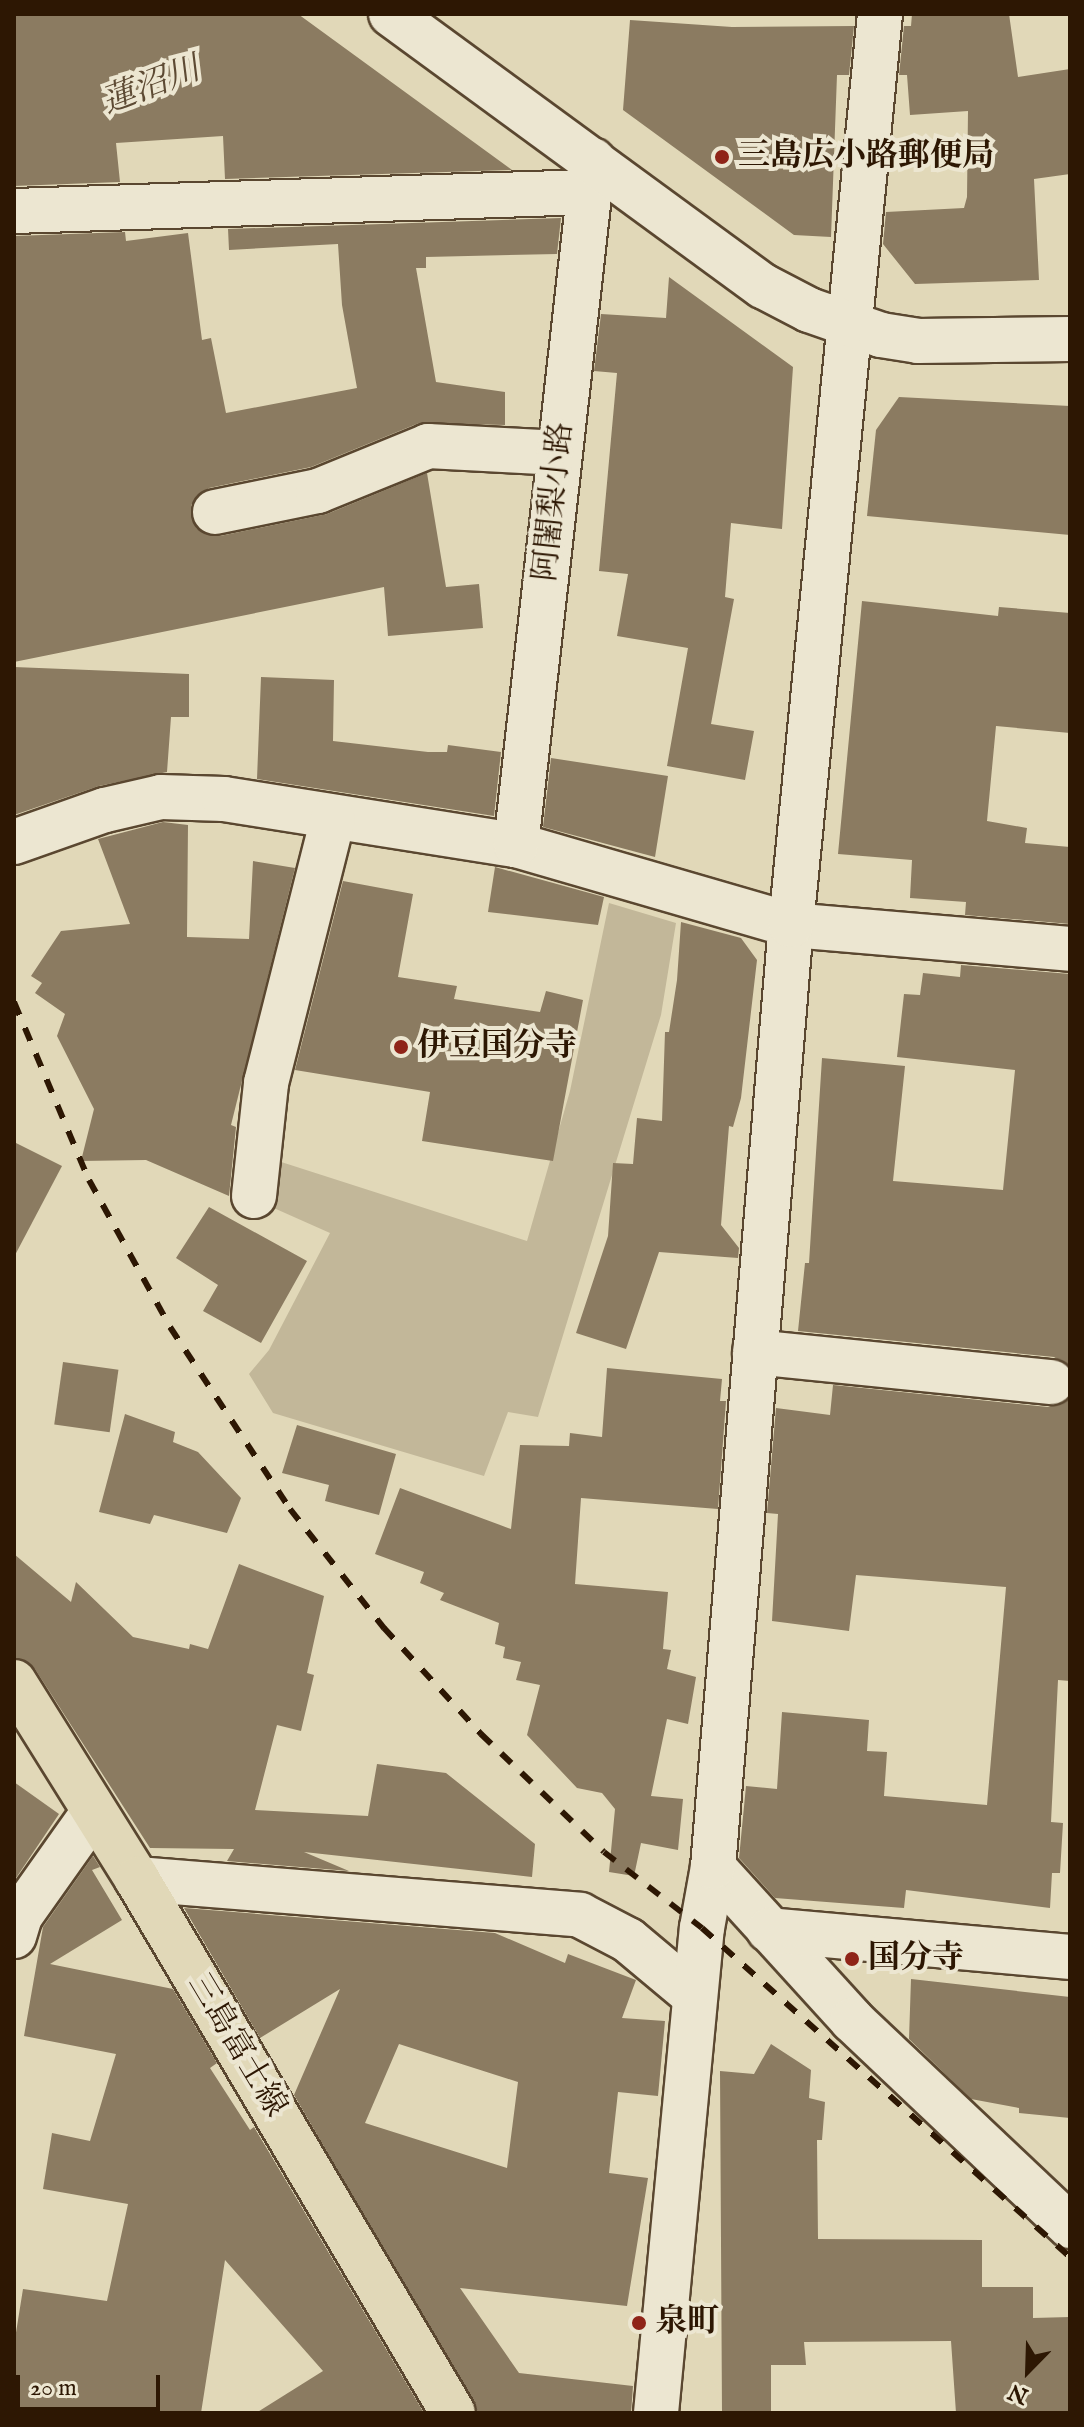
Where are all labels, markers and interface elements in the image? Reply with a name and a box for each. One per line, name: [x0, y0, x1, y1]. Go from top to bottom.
water label: 蓮沼川: [96, 49, 206, 123]
place label: 三島広小路郵便局: [738, 138, 994, 176]
marker: 三島広小路郵便局: [713, 148, 731, 166]
street label: 阿闍梨小路: [528, 420, 582, 584]
place label: 伊豆国分寺: [417, 1028, 577, 1066]
marker: 伊豆国分寺: [392, 1038, 410, 1056]
place label: 国分寺: [868, 1940, 964, 1978]
marker: 国分寺: [843, 1950, 861, 1968]
street label: 三島富士線: [178, 1968, 294, 2124]
place label: 泉町: [655, 2304, 719, 2342]
marker: 泉町: [630, 2314, 648, 2332]
north arrow: [988, 2331, 1068, 2411]
scale bar: [20, 2359, 164, 2409]
text: 20 m: [30, 2373, 77, 2404]
text: N: [1004, 2376, 1033, 2410]

